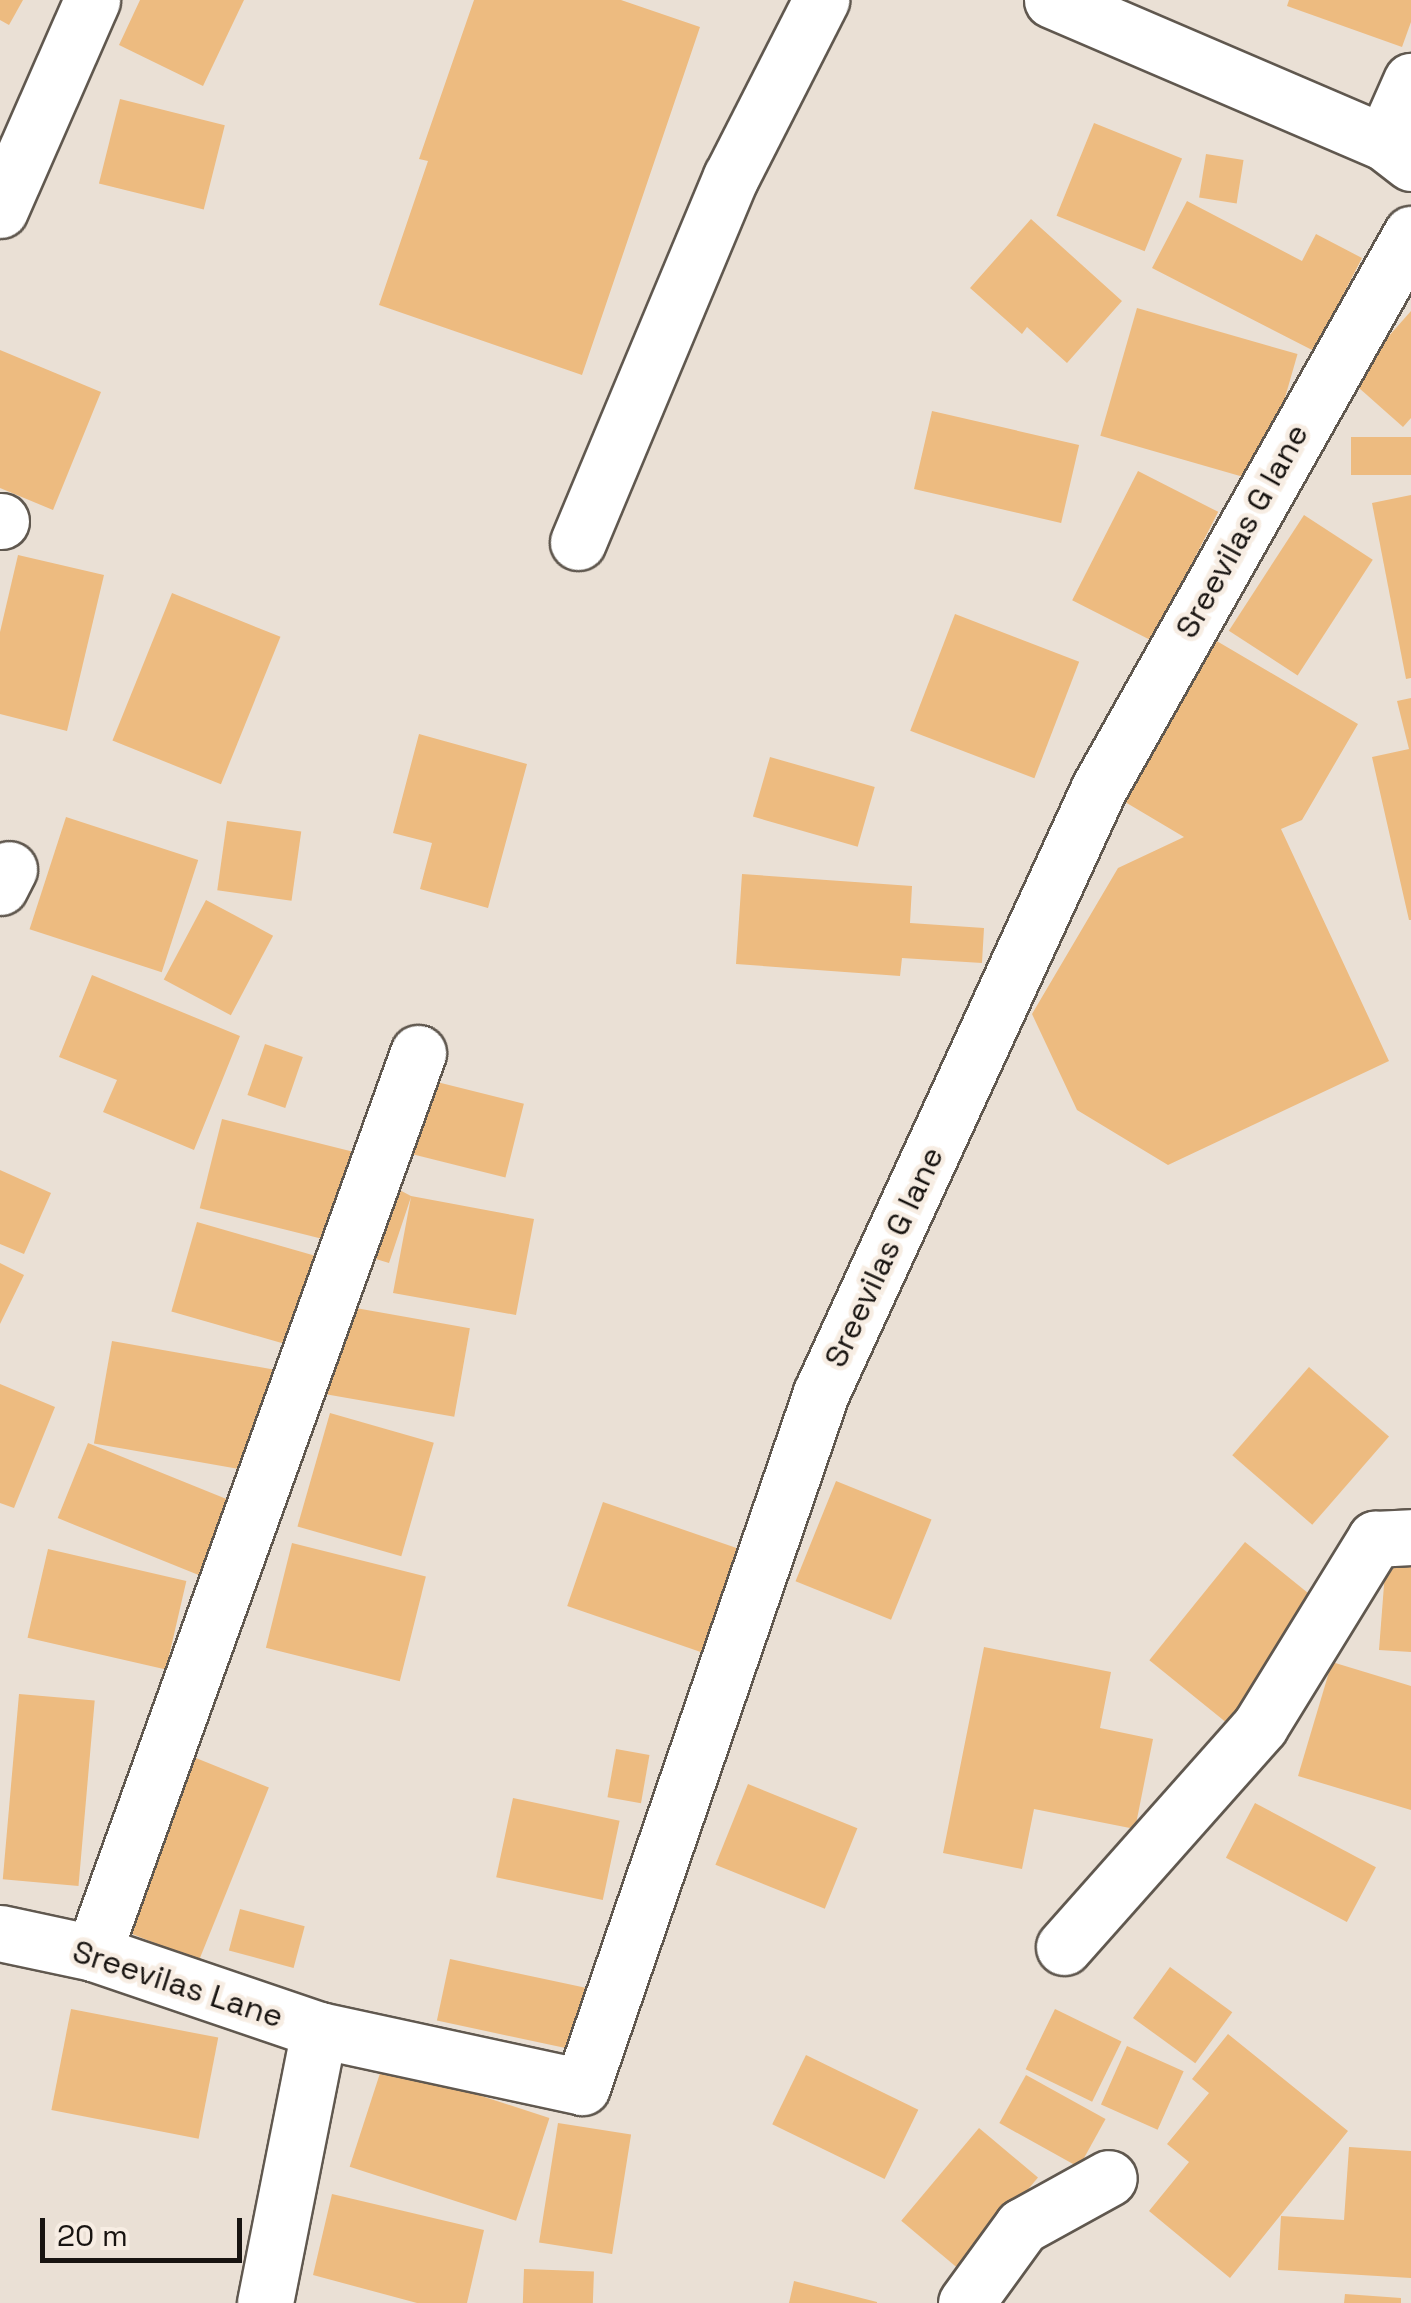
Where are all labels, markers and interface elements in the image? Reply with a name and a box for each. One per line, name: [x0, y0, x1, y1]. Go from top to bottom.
street label: Sreevilas G lane: [1167, 417, 1317, 645]
street label: Sreevilas G lane: [816, 1141, 952, 1373]
street label: Sreevilas Lane: [68, 1932, 288, 2036]
scale bar: [45, 2198, 248, 2260]
text: 20 m: [57, 2216, 128, 2255]

